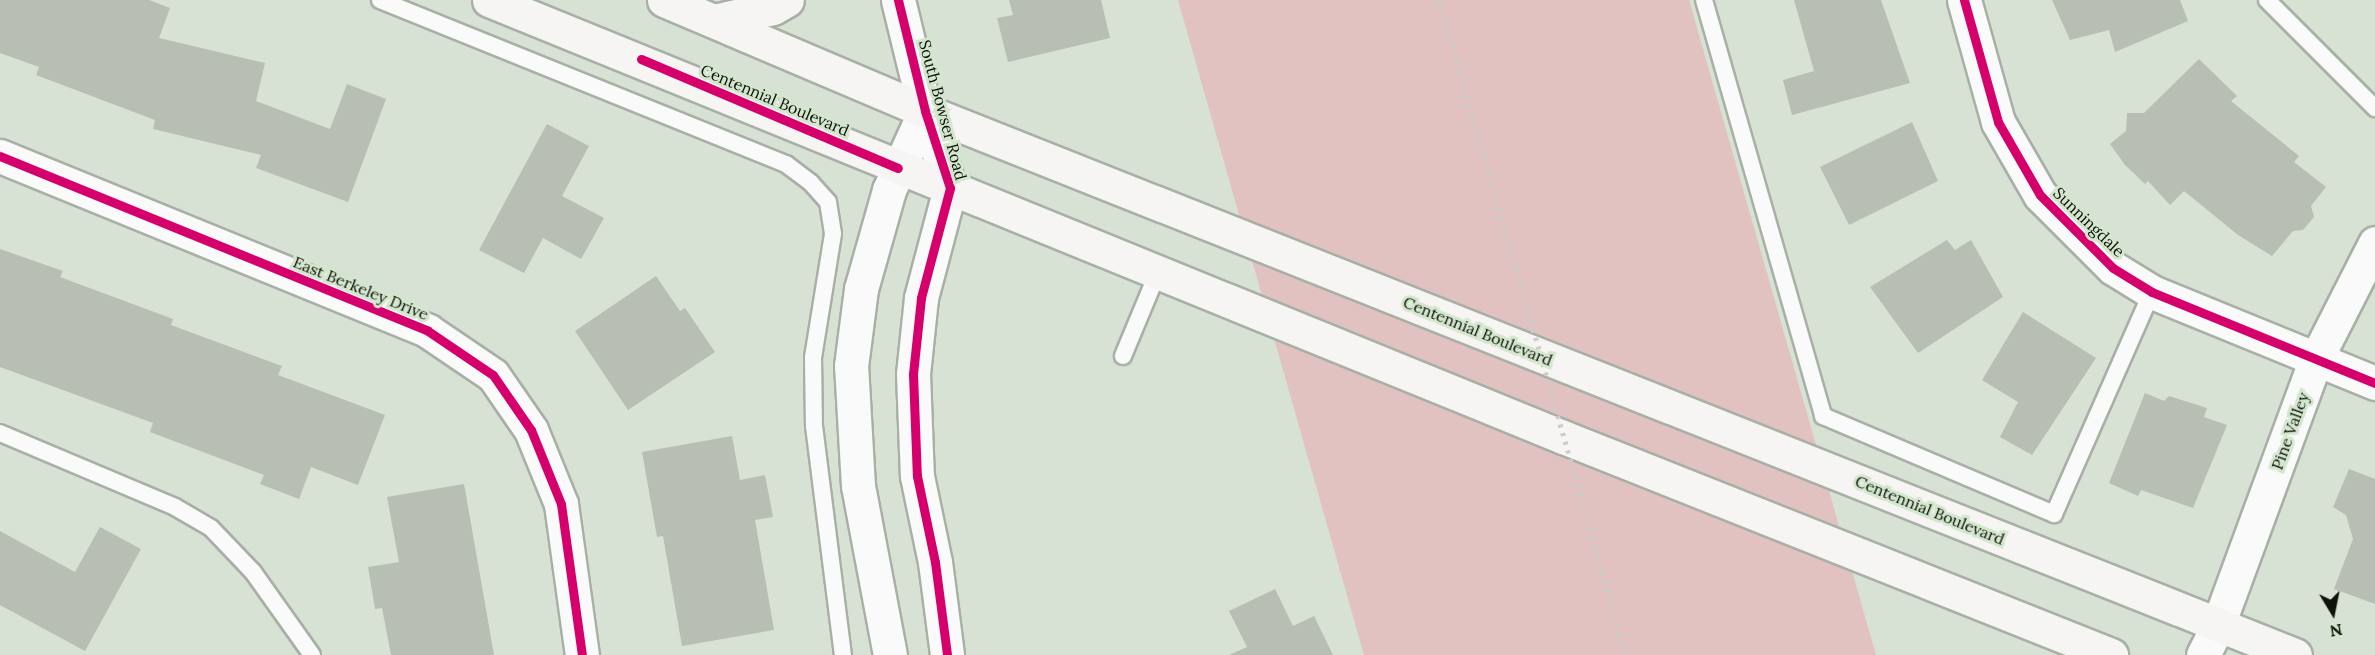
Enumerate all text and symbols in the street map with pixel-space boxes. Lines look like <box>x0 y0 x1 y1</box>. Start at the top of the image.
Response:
street label: South Bowser Road <box>915 38 971 182</box>
street label: Centennial Boulevard <box>698 60 852 140</box>
street label: Sunningdale <box>2049 183 2129 261</box>
street label: East Berkeley Drive <box>291 252 431 324</box>
street label: Centennial Boulevard <box>1401 292 1555 370</box>
street label: Pine Valley <box>2267 390 2313 472</box>
street label: Centennial Boulevard <box>1853 471 2007 549</box>
north arrow <box>2303 583 2363 643</box>
text: N <box>2328 620 2344 642</box>

